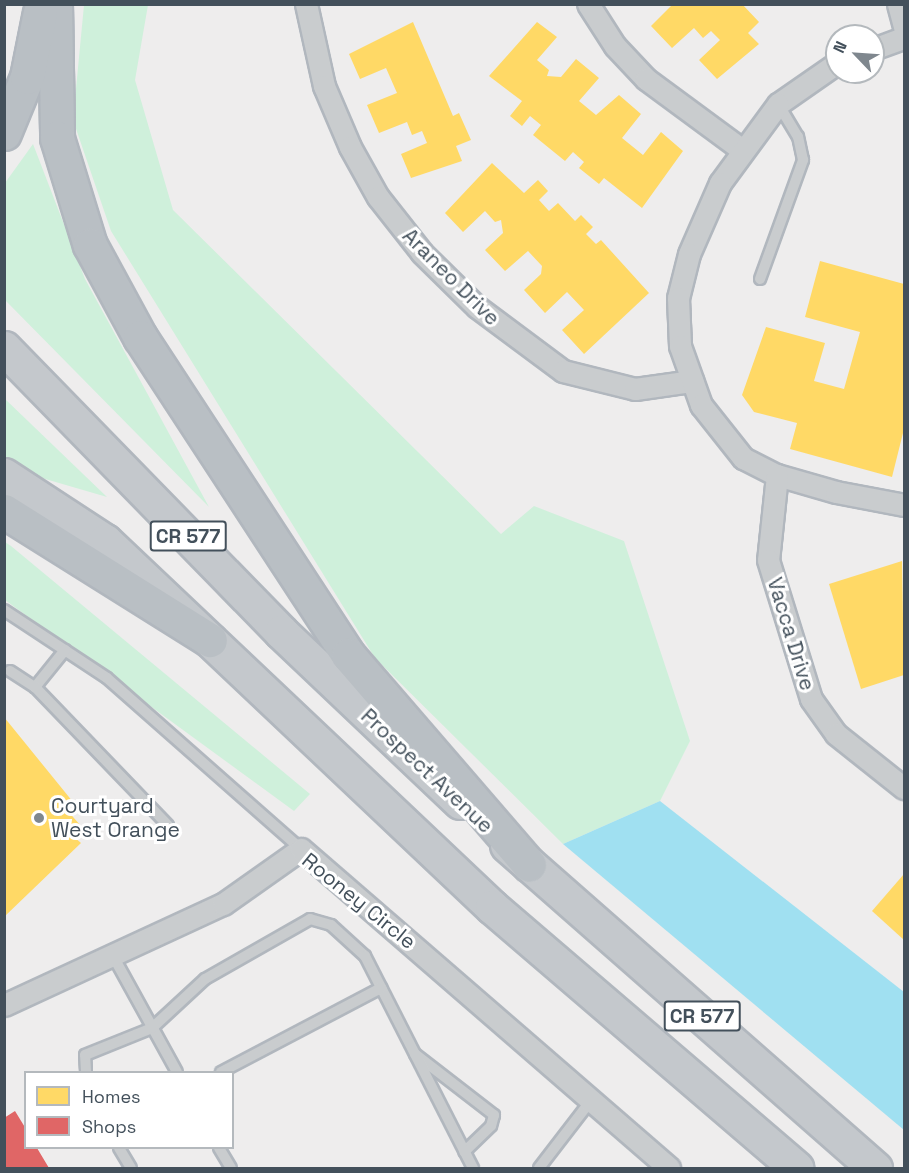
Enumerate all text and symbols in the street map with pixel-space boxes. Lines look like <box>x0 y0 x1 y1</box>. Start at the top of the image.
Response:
north arrow <box>825 24 885 84</box>
text: N <box>828 38 852 56</box>
street label: Araneo Drive <box>397 223 505 331</box>
road number: CR 577 <box>149 519 227 553</box>
street label: Vacca Drive <box>762 574 820 694</box>
street label: Prospect Avenue <box>356 703 498 839</box>
place label: Courtyard West Orange <box>51 793 180 843</box>
marker: Courtyard West Orange <box>32 811 46 825</box>
street label: Rooney Circle <box>297 847 421 955</box>
road number: CR 577 <box>663 999 741 1033</box>
legend <box>24 1071 234 1149</box>
text: Homes <box>82 1085 141 1108</box>
text: Shops <box>82 1115 136 1138</box>

